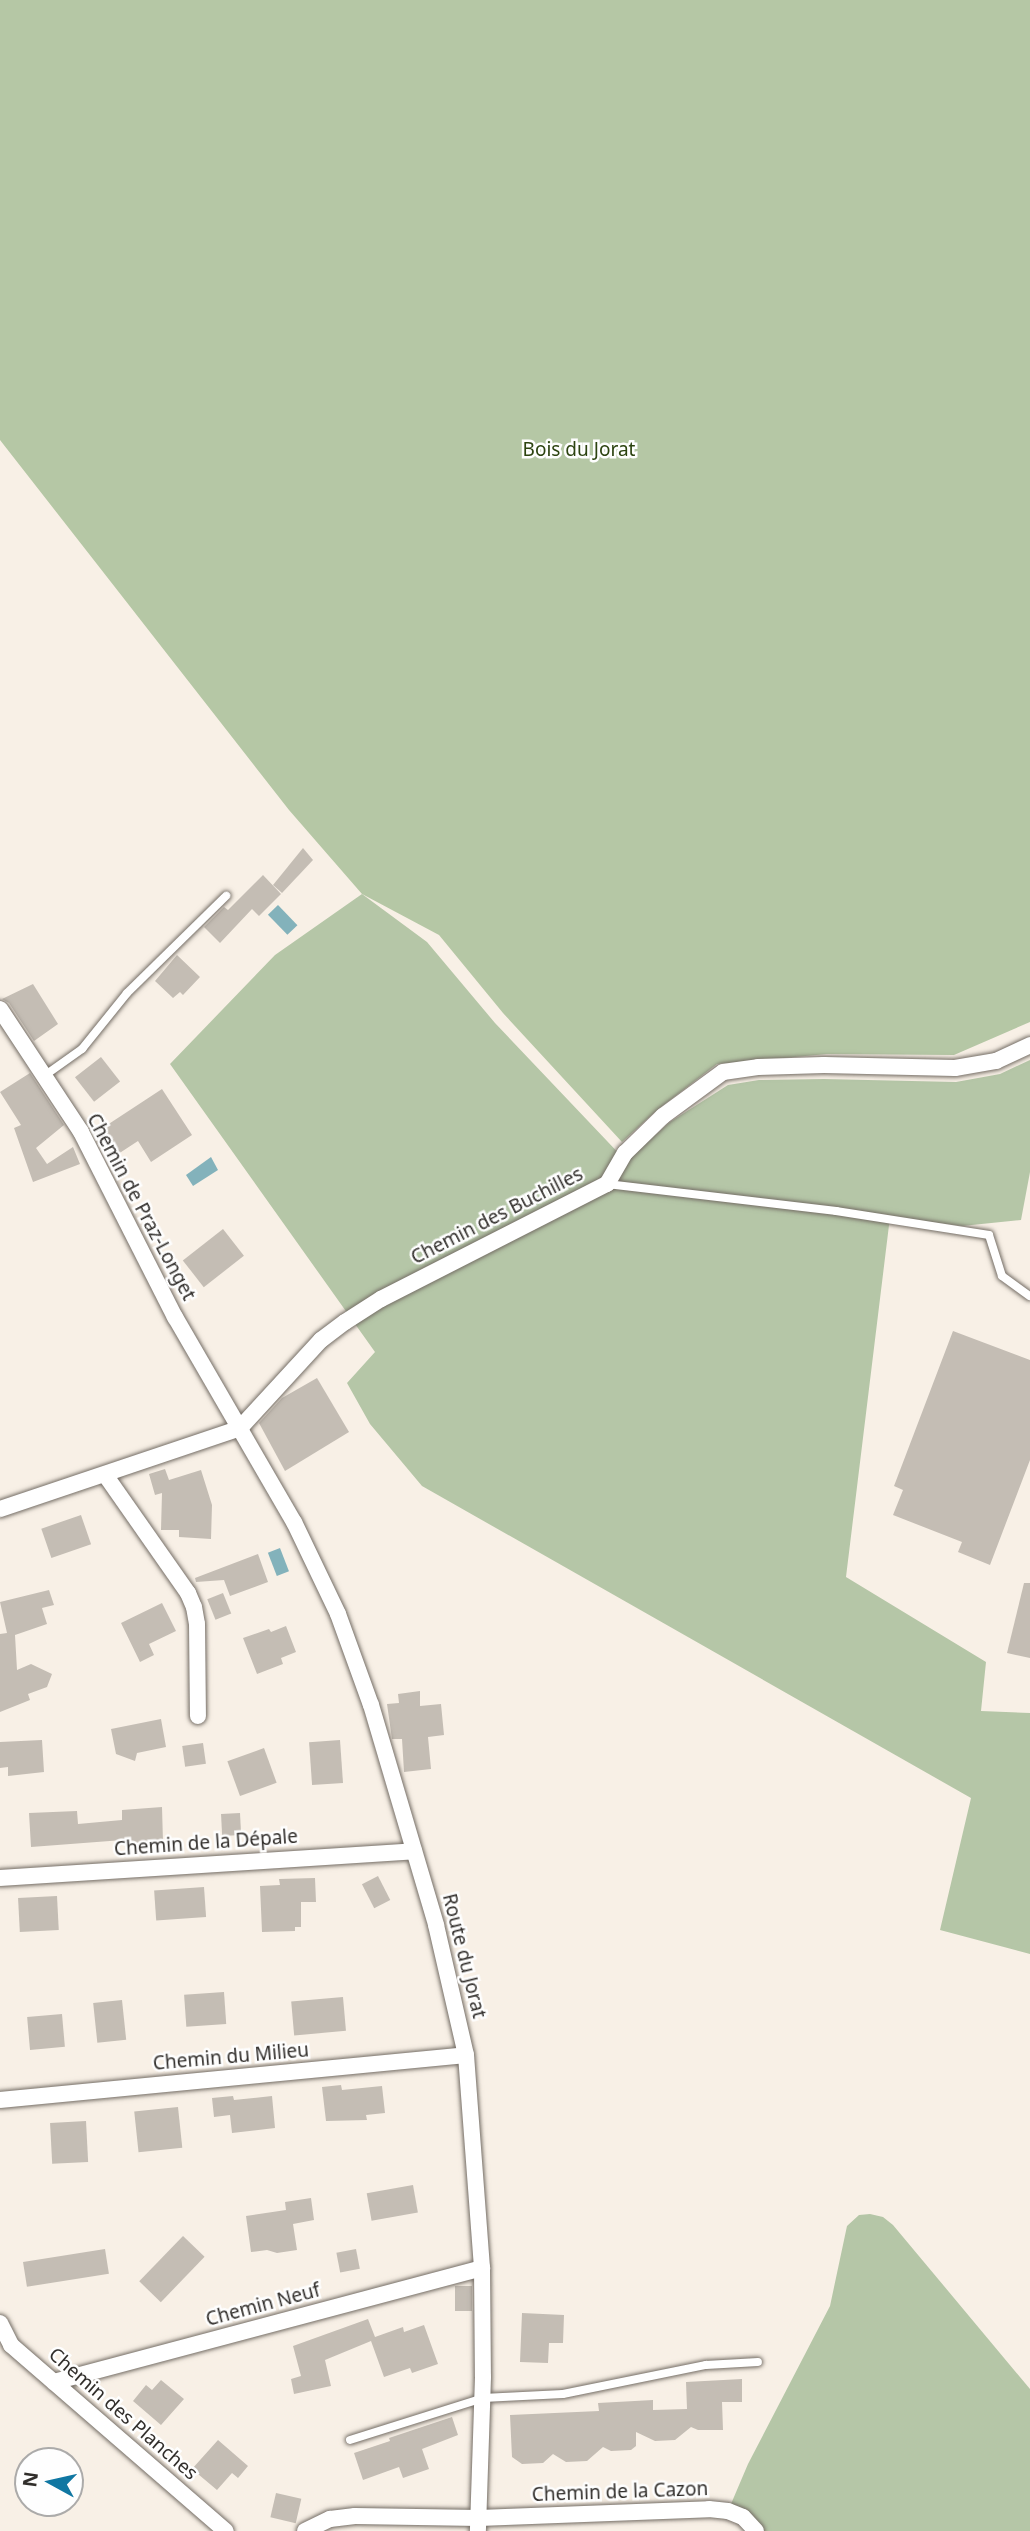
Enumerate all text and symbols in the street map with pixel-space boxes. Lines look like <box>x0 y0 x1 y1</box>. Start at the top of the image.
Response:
park label: Bois du Jorat <box>523 439 635 461</box>
street label: Chemin de Praz-Longet <box>82 1110 200 1304</box>
street label: Chemin des Buchilles <box>407 1163 587 1269</box>
street label: Chemin de la Dépale <box>113 1825 299 1861</box>
street label: Route du Jorat <box>438 1891 490 2021</box>
street label: Chemin du Milieu <box>152 2039 310 2075</box>
street label: Chemin Neuf <box>203 2279 323 2331</box>
street label: Chemin des Planches <box>44 2343 202 2485</box>
north arrow <box>14 2447 84 2517</box>
text: N <box>16 2470 44 2489</box>
street label: Chemin de la Cazon <box>531 2478 709 2506</box>

